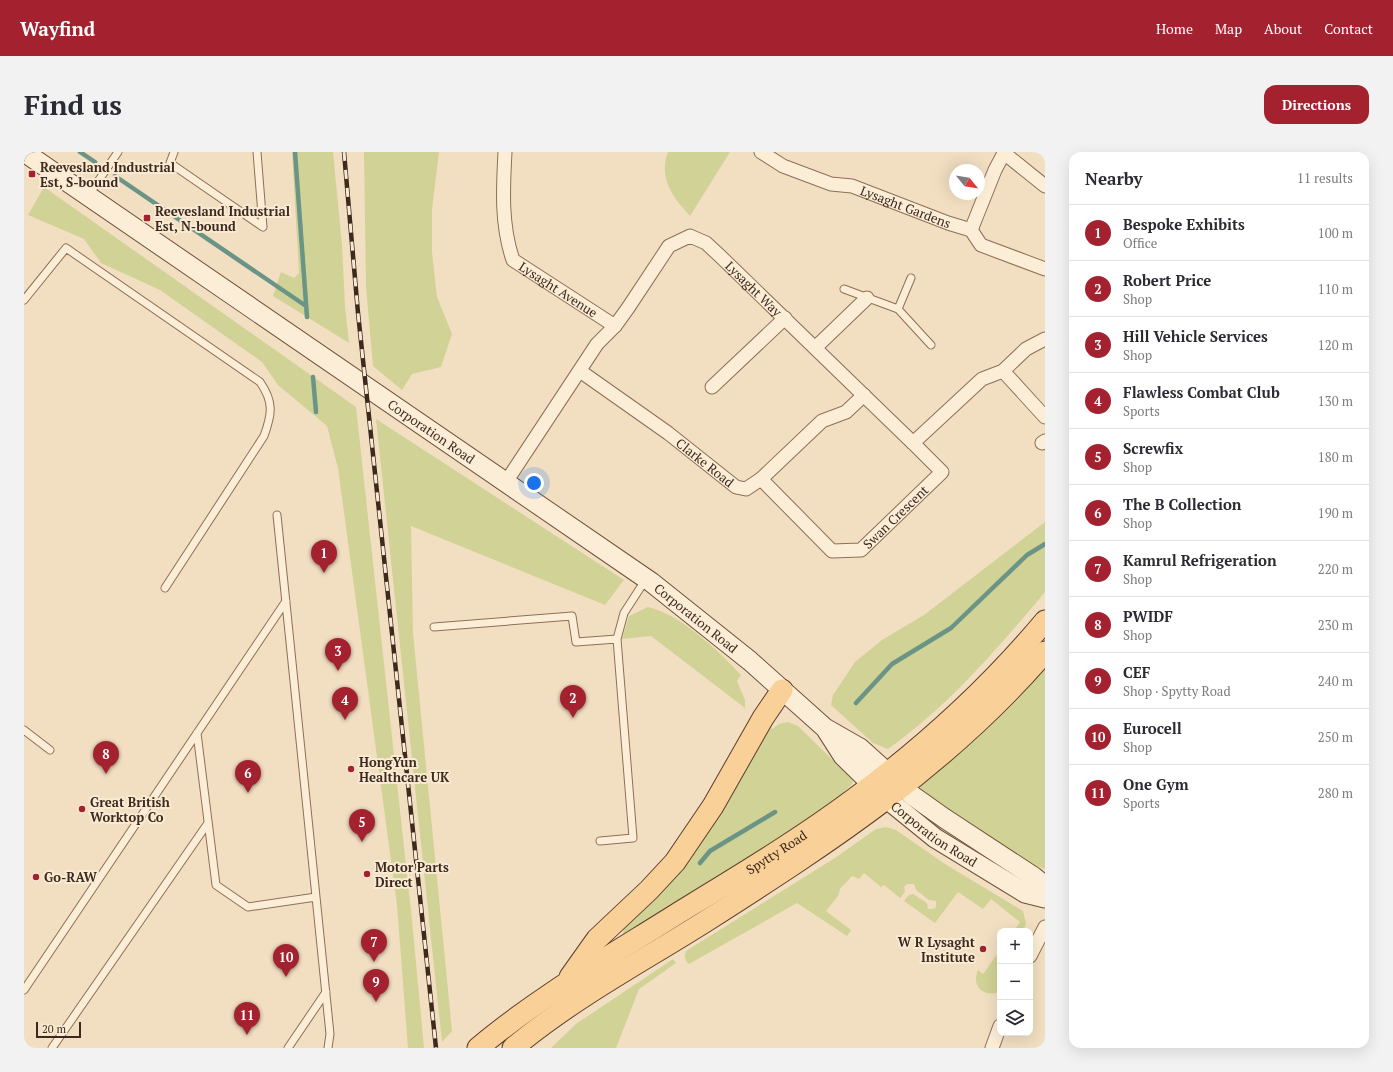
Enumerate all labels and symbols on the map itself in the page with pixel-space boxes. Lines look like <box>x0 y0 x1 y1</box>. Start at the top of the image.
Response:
place label: Reevesland Industrial Est, S-bound <box>40 158 175 191</box>
north arrow <box>949 164 985 200</box>
marker: Reevesland Industrial Est, S-bound <box>27 169 37 179</box>
street label: Lysaght Gardens <box>858 181 953 232</box>
place label: Reevesland Industrial Est, N-bound <box>155 202 290 235</box>
marker: Reevesland Industrial Est, N-bound <box>142 213 152 223</box>
street label: Lysaght Avenue <box>516 257 601 321</box>
street label: Lysaght Way <box>721 257 786 321</box>
street label: Corporation Road <box>384 395 479 468</box>
street label: Clarke Road <box>672 434 738 491</box>
your location <box>524 473 544 493</box>
street label: Swan Crescent <box>859 481 932 553</box>
pin: 1 <box>311 540 337 573</box>
street label: Corporation Road <box>651 579 742 657</box>
pin: 3 <box>325 638 351 671</box>
pin: 2 <box>560 685 586 718</box>
pin: 4 <box>332 687 358 720</box>
pin: 8 <box>93 741 119 774</box>
place label: HongYun Healthcare UK <box>359 753 450 786</box>
pin: 6 <box>235 760 261 793</box>
marker: HongYun Healthcare UK <box>346 764 356 774</box>
place label: Great British Worktop Co <box>90 793 170 826</box>
street label: Corporation Road <box>887 797 981 871</box>
marker: Great British Worktop Co <box>77 804 87 814</box>
pin: 5 <box>349 809 375 842</box>
street label: Spytty Road <box>742 826 810 878</box>
place label: Motor Parts Direct <box>375 858 449 891</box>
place label: Go-RAW <box>44 868 98 886</box>
marker: Motor Parts Direct <box>362 869 372 879</box>
marker: Go-RAW <box>31 872 41 882</box>
pin: 7 <box>361 929 387 962</box>
place label: W R Lysaght Institute <box>898 933 976 966</box>
pin: 10 <box>273 944 299 977</box>
marker: W R Lysaght Institute <box>978 944 988 954</box>
pin: 9 <box>363 969 389 1002</box>
pin: 11 <box>234 1002 260 1035</box>
scale bar <box>36 1020 81 1039</box>

